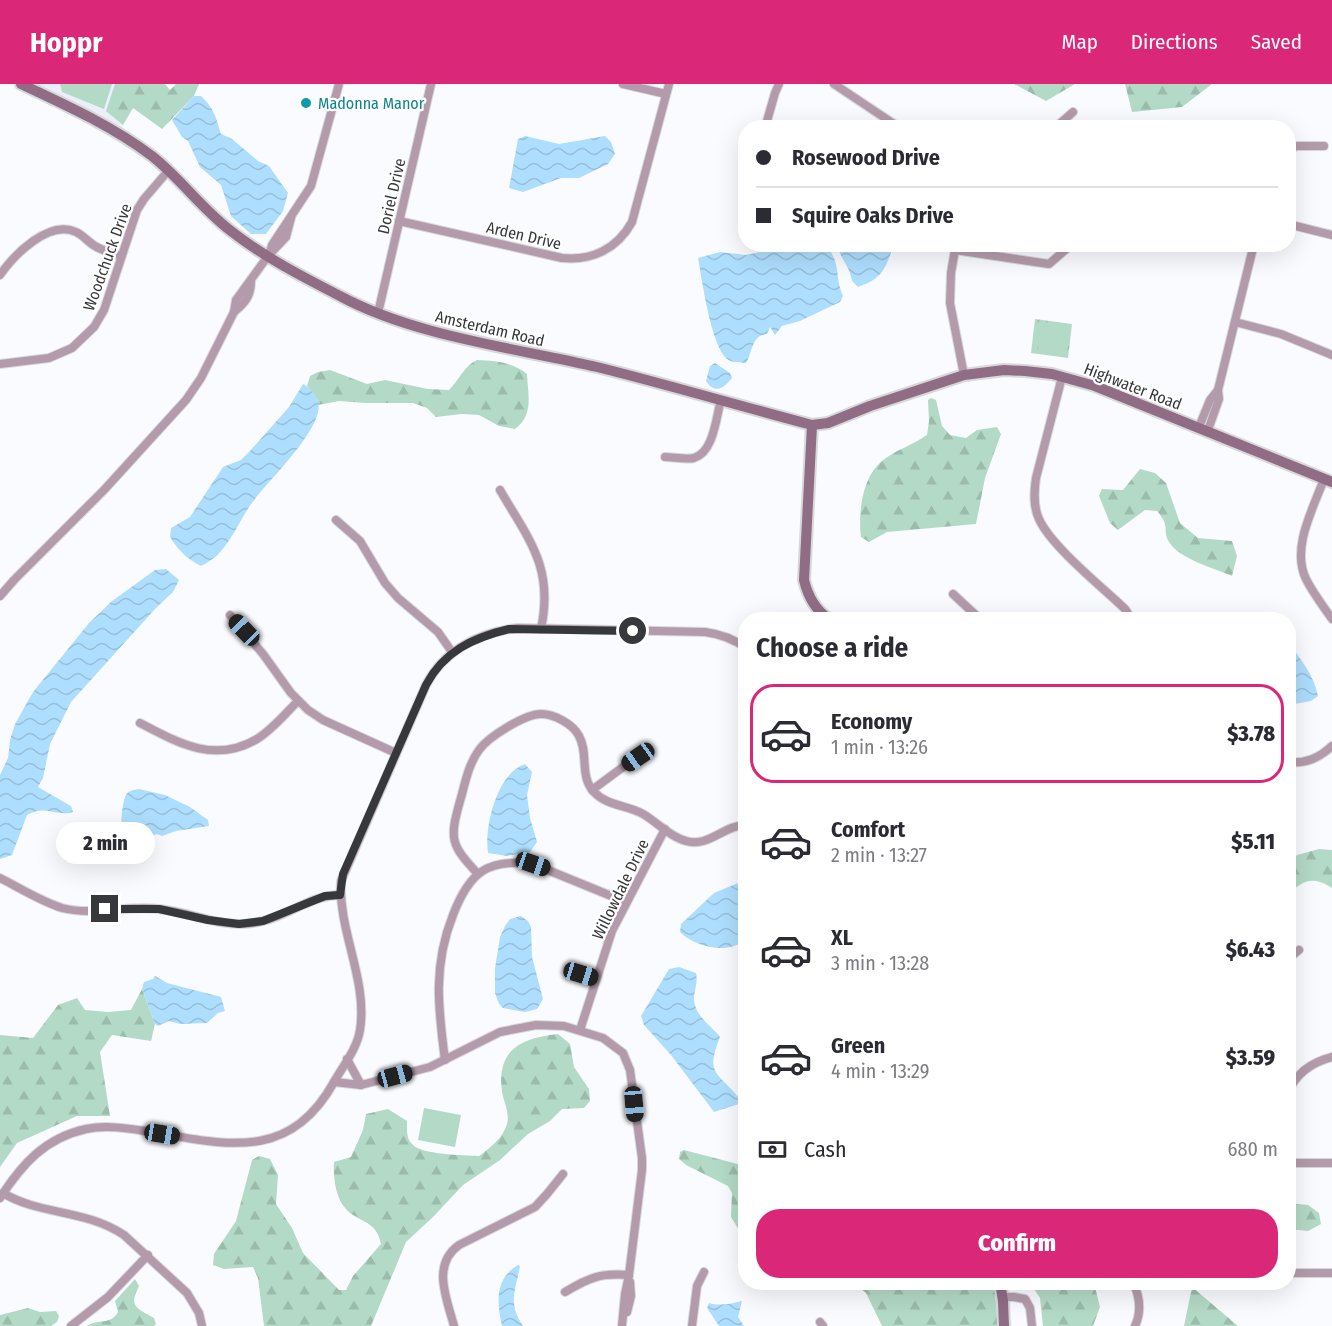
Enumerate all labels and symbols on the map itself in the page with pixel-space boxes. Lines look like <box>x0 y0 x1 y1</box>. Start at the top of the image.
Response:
place label: Madonna Manor <box>318 94 425 113</box>
marker: Madonna Manor <box>299 96 313 110</box>
street label: Doriel Drive <box>374 156 409 236</box>
street label: Woodchuck Drive <box>79 201 136 313</box>
street label: Arden Drive <box>485 218 563 253</box>
street label: Amsterdam Road <box>434 307 546 350</box>
street label: Highwater Road <box>1081 359 1184 414</box>
car <box>225 611 263 649</box>
route start <box>619 617 646 644</box>
car <box>618 739 658 775</box>
callout: 2 min <box>56 822 154 864</box>
street label: Willowdale Drive <box>588 836 653 942</box>
car <box>513 850 553 878</box>
route end <box>91 895 118 922</box>
car <box>561 960 601 988</box>
car <box>375 1063 415 1089</box>
car <box>623 1085 645 1123</box>
car <box>143 1122 181 1146</box>

